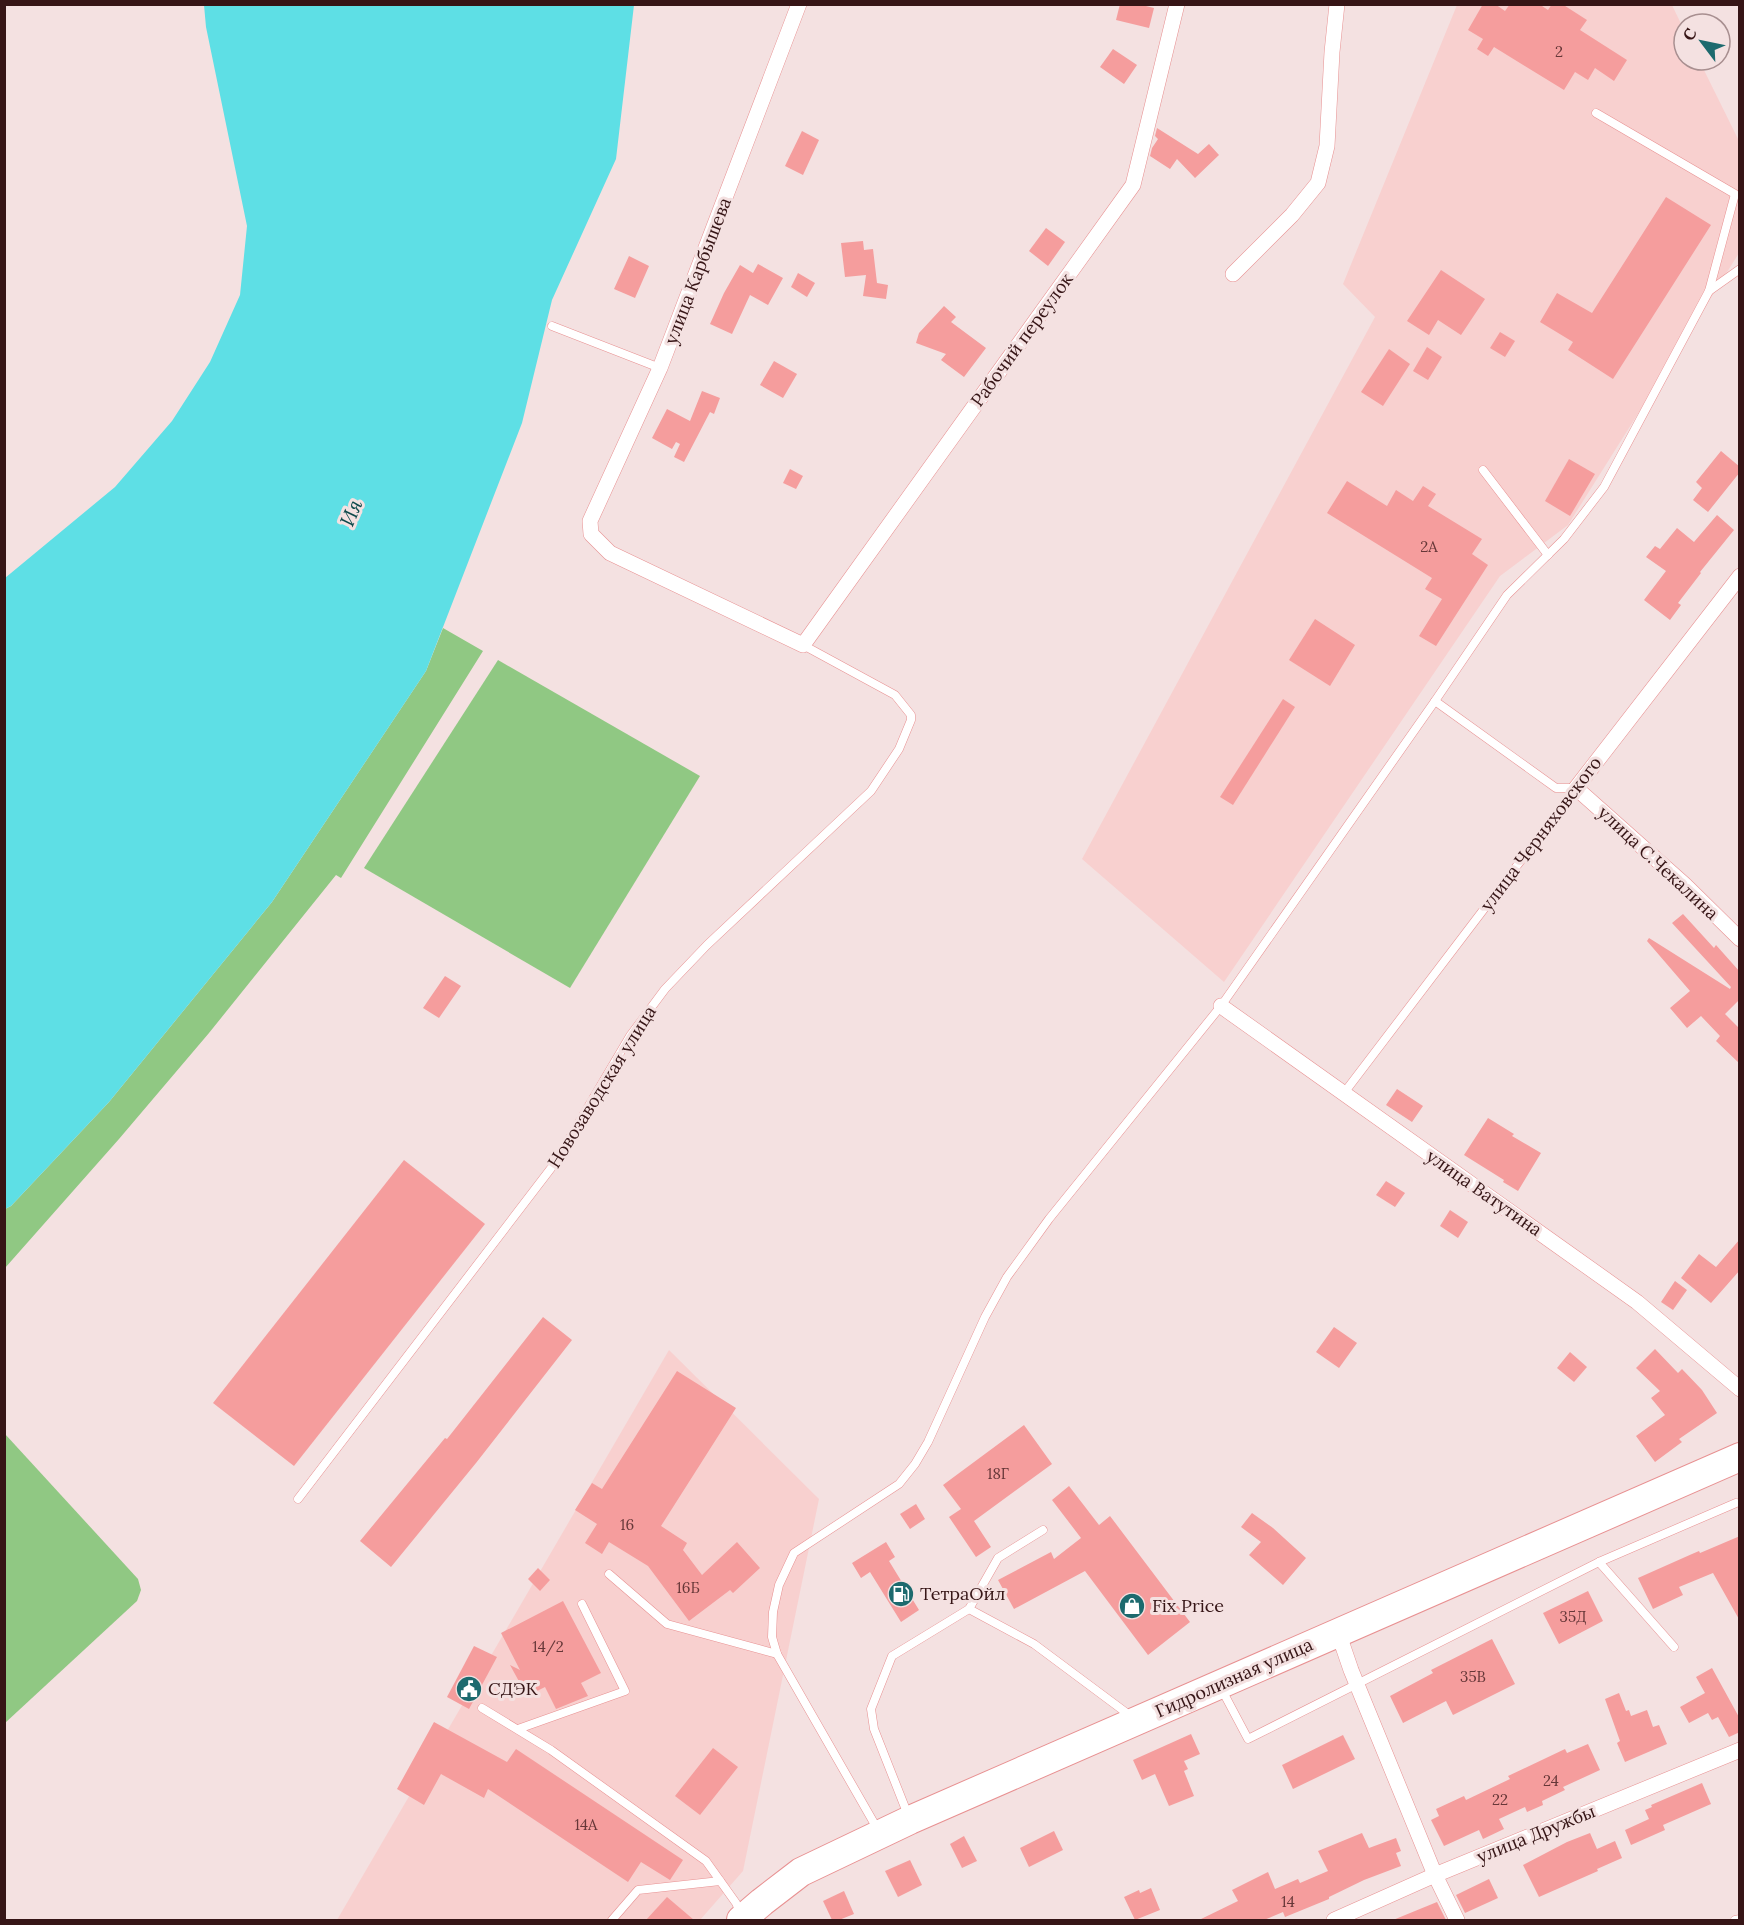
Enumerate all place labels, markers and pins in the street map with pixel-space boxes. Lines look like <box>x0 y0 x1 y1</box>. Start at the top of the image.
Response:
fuel station icon: ТетраОйл <box>886 1579 916 1609</box>
place label: ТетраОйл <box>920 1582 1005 1605</box>
shop icon: Fix Price <box>1117 1591 1147 1621</box>
place label: Fix Price <box>1152 1594 1224 1617</box>
public building icon: СДЭК <box>454 1674 484 1704</box>
place label: СДЭК <box>488 1677 538 1700</box>

